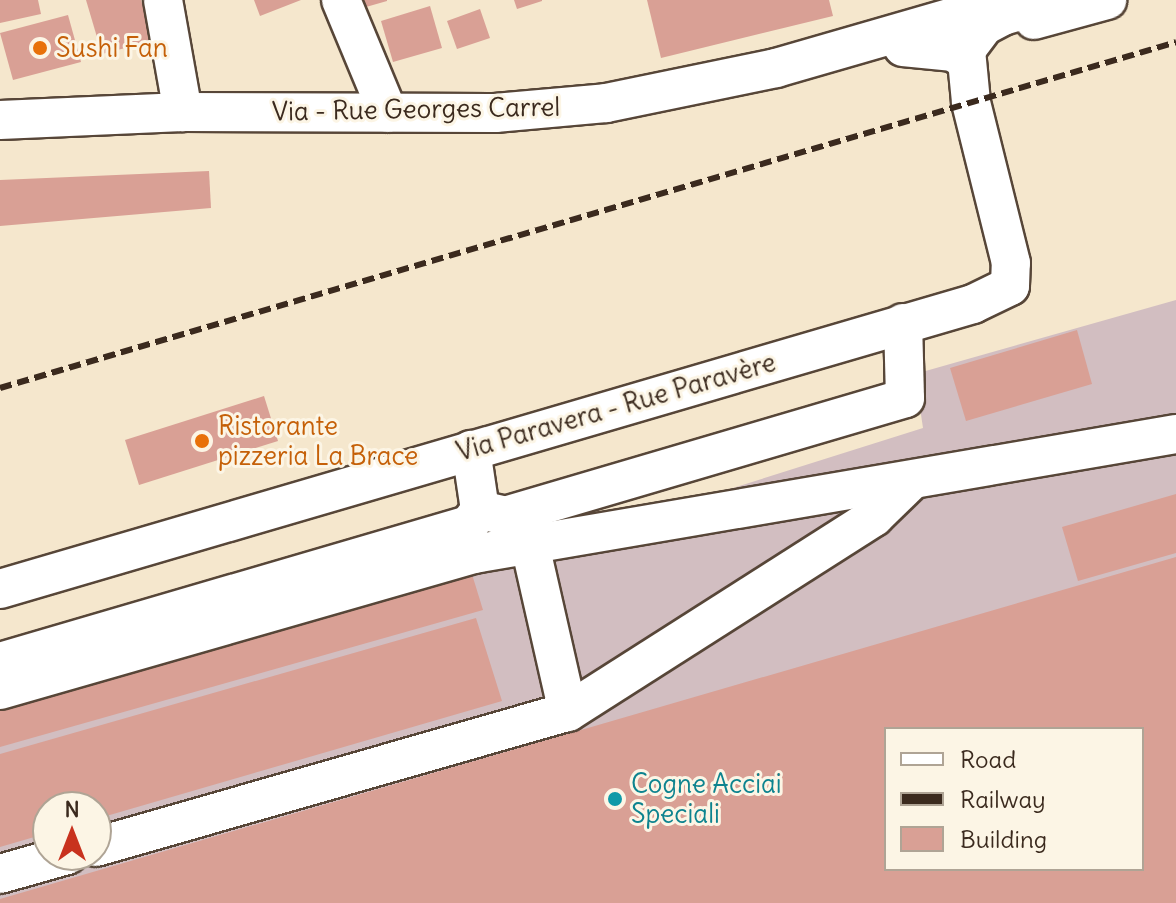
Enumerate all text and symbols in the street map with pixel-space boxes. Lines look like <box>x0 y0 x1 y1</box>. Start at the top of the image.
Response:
place label: Sushi Fan <box>56 32 168 64</box>
marker: Sushi Fan <box>31 39 49 57</box>
street label: Via - Rue Georges Carrel <box>272 91 560 127</box>
street label: Via Paravera - Rue Paravère <box>453 346 779 468</box>
place label: Ristorante pizzeria La Brace <box>218 410 418 472</box>
marker: Ristorante pizzeria La Brace <box>193 432 211 450</box>
legend <box>884 727 1144 871</box>
text: Road <box>960 744 1016 774</box>
place label: Cogne Acciai Speciali <box>631 768 782 830</box>
text: Railway <box>960 784 1046 814</box>
marker: Cogne Acciai Speciali <box>606 790 624 808</box>
north arrow <box>32 791 112 871</box>
text: N <box>64 795 80 823</box>
text: Building <box>960 824 1047 854</box>

